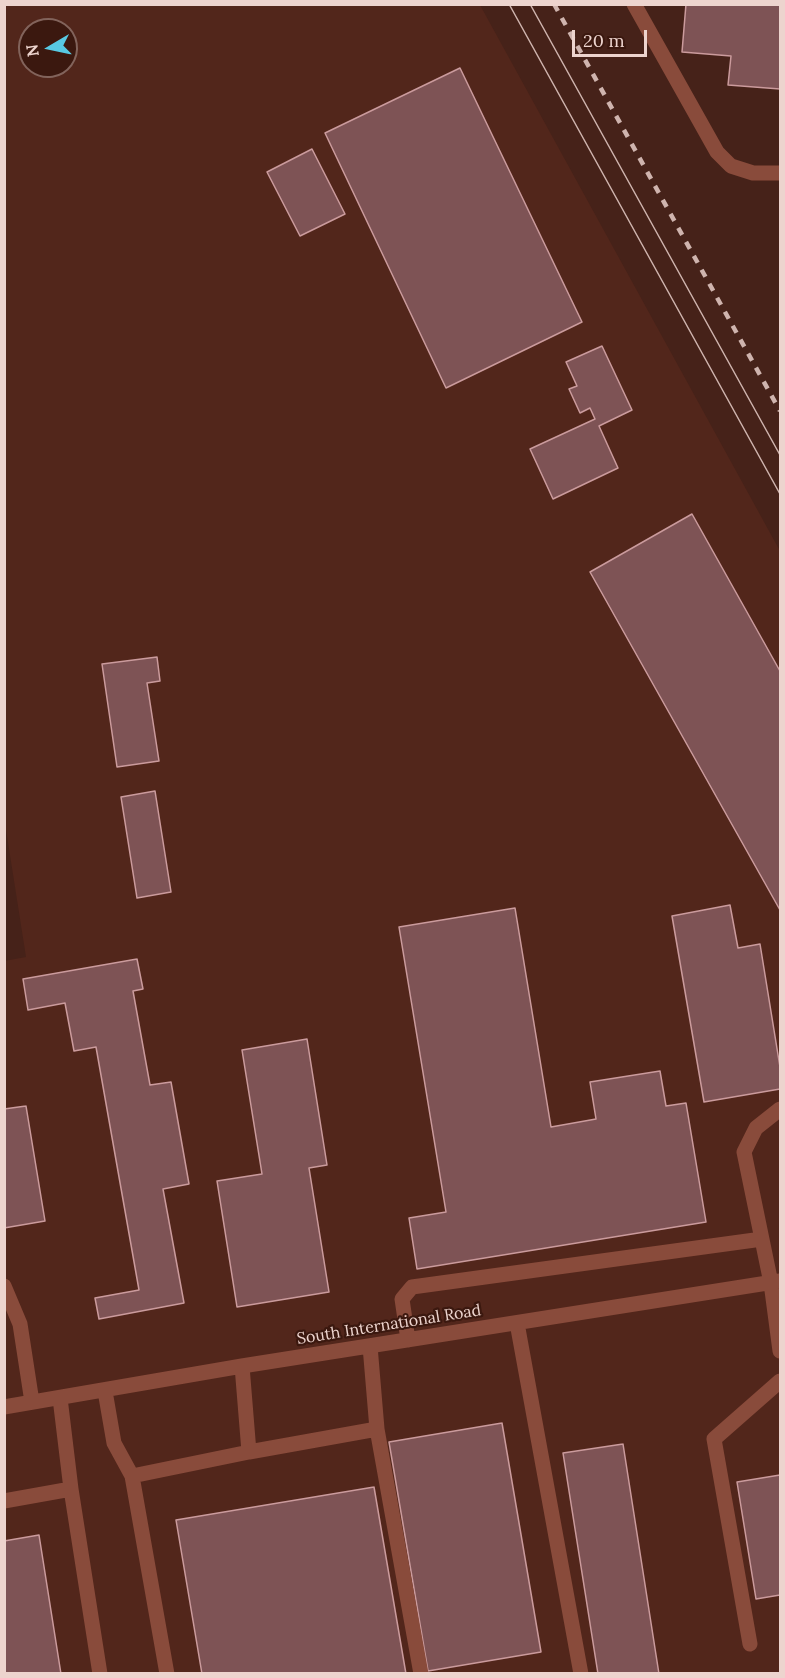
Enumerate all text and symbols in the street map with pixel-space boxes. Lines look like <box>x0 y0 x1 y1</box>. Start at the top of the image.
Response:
north arrow <box>18 18 78 78</box>
scale bar <box>575 18 650 56</box>
text: 20 m <box>583 29 625 52</box>
text: N <box>21 43 43 58</box>
street label: South International Road <box>296 1301 482 1349</box>

